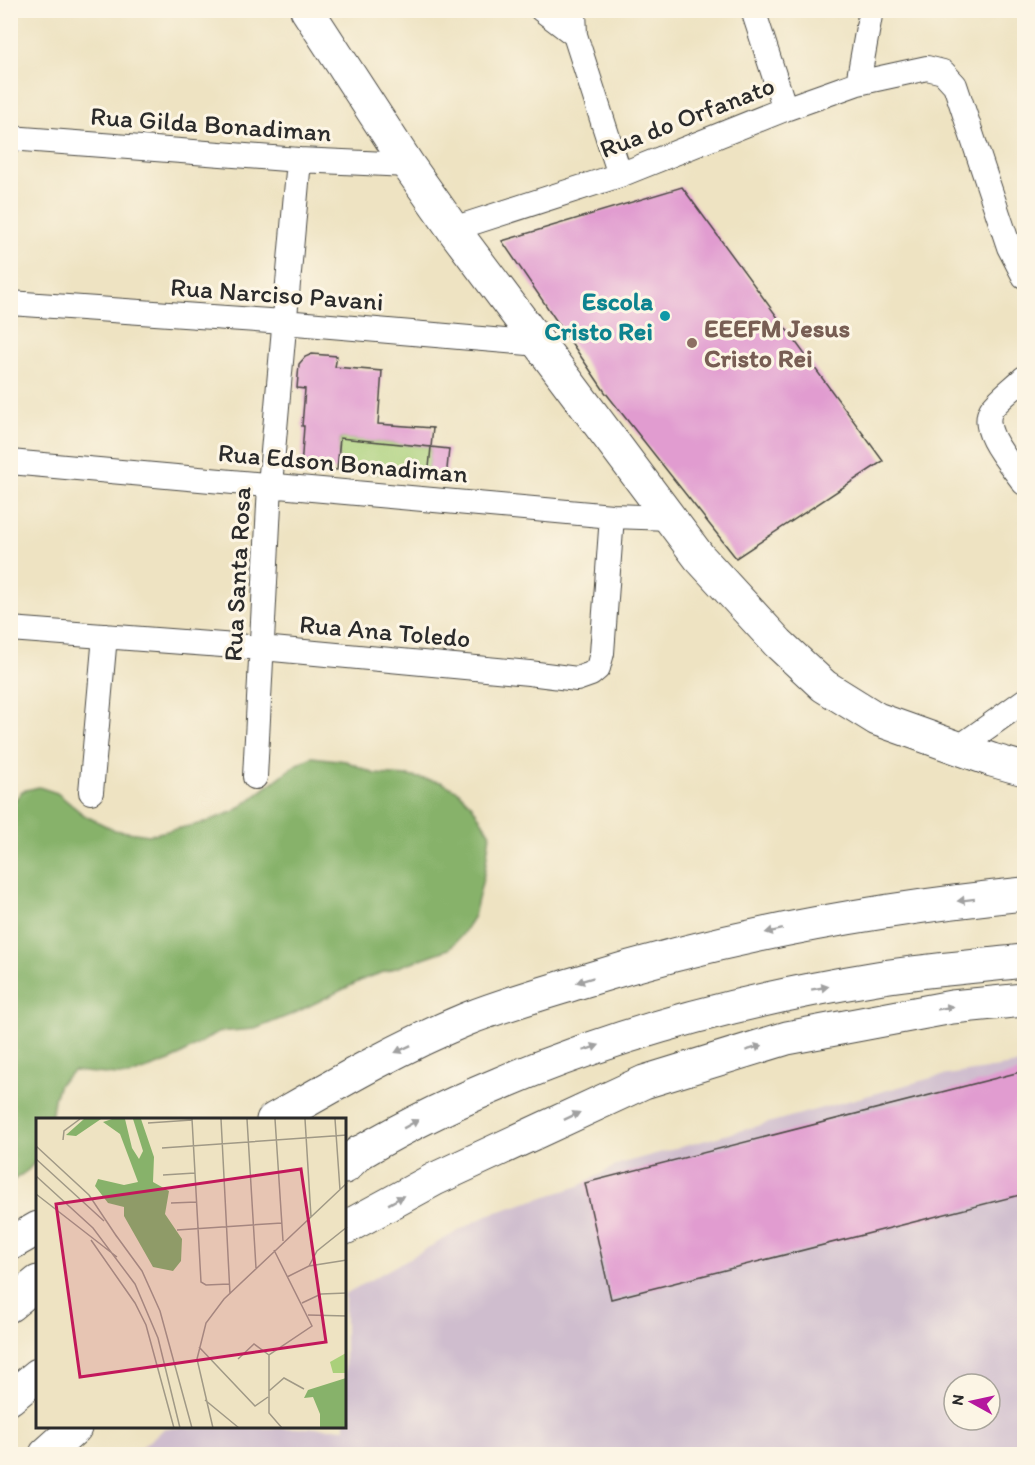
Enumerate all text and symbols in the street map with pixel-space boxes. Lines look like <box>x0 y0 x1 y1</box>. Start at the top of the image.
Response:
street label: Rua do Orfanato <box>595 69 779 165</box>
street label: Rua Gilda Bonadiman <box>89 100 333 148</box>
street label: Rua Narciso Pavani <box>169 271 385 317</box>
place label: Escola Cristo Rei <box>544 285 653 347</box>
marker: Escola Cristo Rei <box>658 309 672 323</box>
place label: EEEFM Jesus Cristo Rei <box>704 312 850 374</box>
marker: EEEFM Jesus Cristo Rei <box>685 336 699 350</box>
street label: Rua Edson Bonadiman <box>217 436 470 490</box>
street label: Rua Santa Rosa <box>216 485 258 662</box>
street label: Rua Ana Toledo <box>298 608 472 654</box>
one-way arrow <box>957 895 976 905</box>
one-way arrow <box>765 927 783 937</box>
one-way arrow <box>576 976 594 985</box>
one-way arrow <box>810 983 829 992</box>
one-way arrow <box>936 1004 955 1013</box>
one-way arrow <box>582 1043 600 1053</box>
one-way arrow <box>745 1043 763 1052</box>
one-way arrow <box>394 1044 412 1054</box>
one-way arrow <box>563 1111 580 1120</box>
inset map <box>36 1118 346 1429</box>
one-way arrow <box>403 1119 420 1129</box>
one-way arrow <box>388 1195 405 1205</box>
north arrow <box>942 1372 1002 1432</box>
text: N <box>947 1393 968 1407</box>

